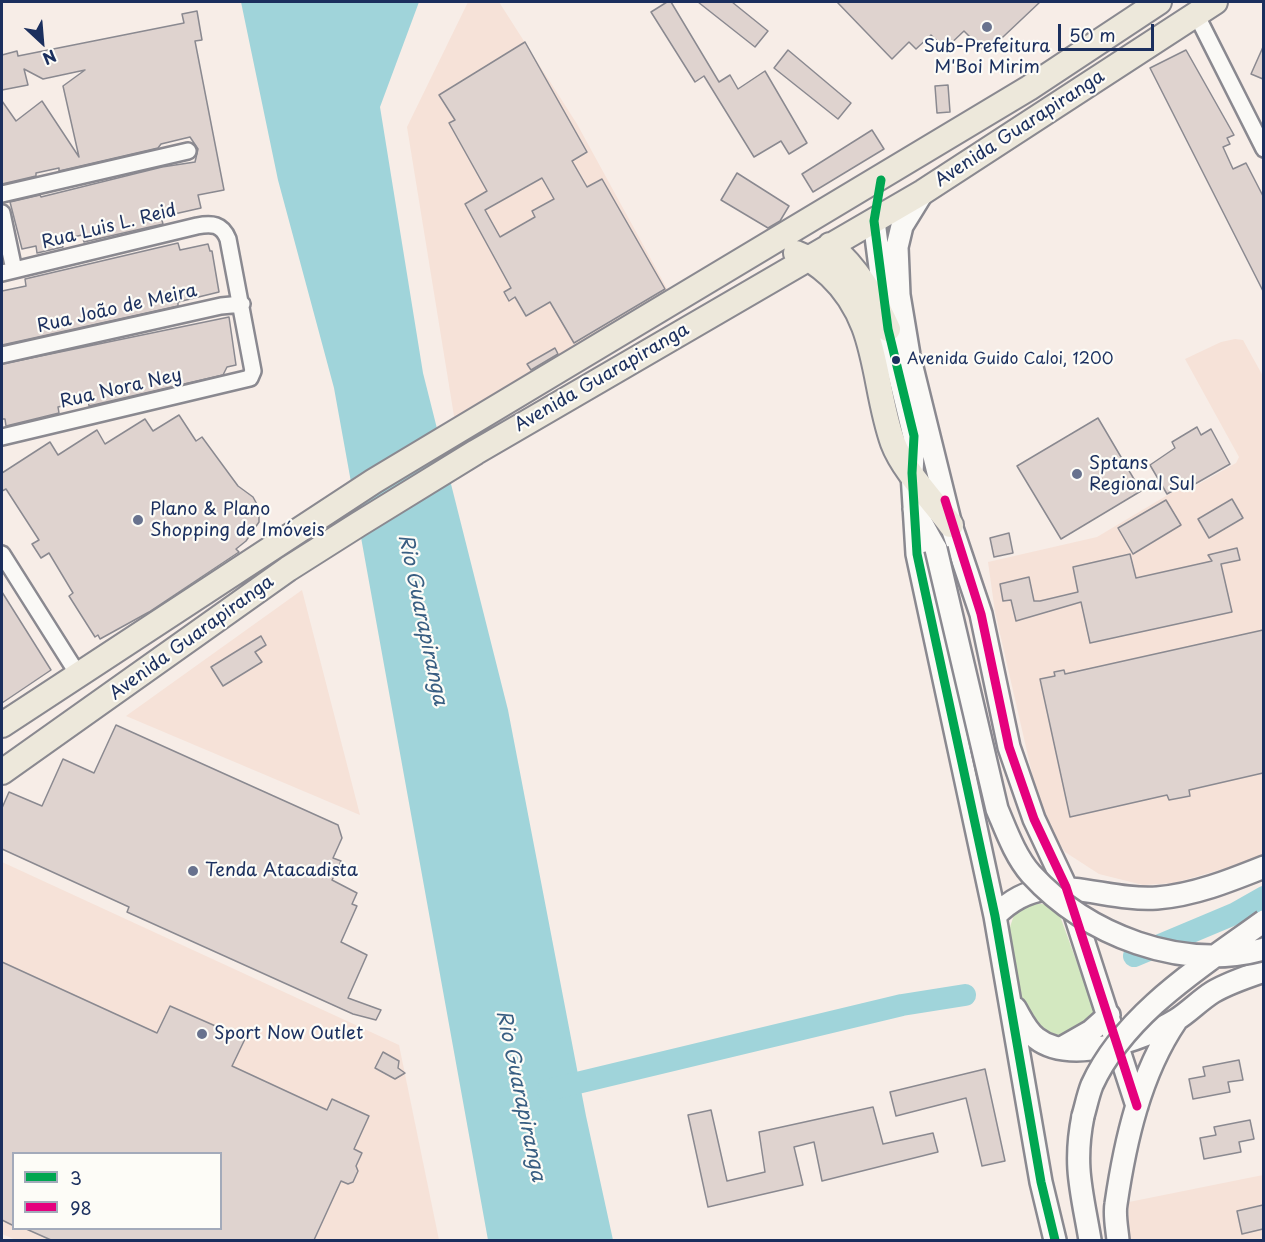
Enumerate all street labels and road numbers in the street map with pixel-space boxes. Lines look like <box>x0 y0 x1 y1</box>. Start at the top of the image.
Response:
street label: Avenida Guarapiranga <box>931 66 1109 192</box>
street label: Rua Luis L. Reid <box>39 200 179 254</box>
street label: Rua João de Meira <box>35 280 199 338</box>
street label: Avenida Guarapiranga <box>511 319 693 437</box>
street label: Rua Nora Ney <box>58 364 184 414</box>
street label: Avenida Guarapiranga <box>106 571 278 705</box>

